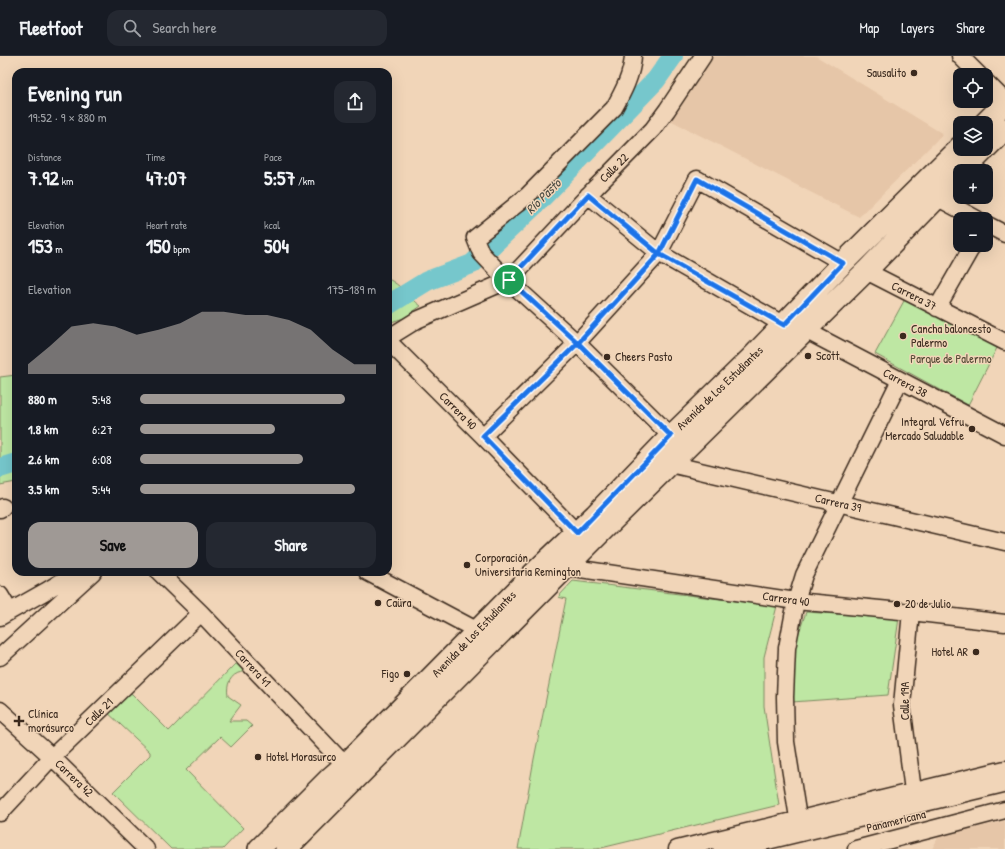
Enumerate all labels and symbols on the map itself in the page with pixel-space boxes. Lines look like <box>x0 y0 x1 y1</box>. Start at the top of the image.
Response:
place label: Sausalito <box>867 64 906 81</box>
marker: Sausalito <box>909 68 919 78</box>
street label: Calle 22 <box>595 149 632 186</box>
water label: Río Pasto <box>521 173 566 218</box>
pin <box>492 263 526 297</box>
street label: Carrera 37 <box>889 277 940 314</box>
place label: Cancha baloncesto Palermo <box>911 320 991 351</box>
marker: Cancha baloncesto Palermo <box>898 331 908 341</box>
street label: Avenida de Los Estudiantes <box>673 342 767 434</box>
place label: Scott <box>816 347 840 364</box>
place label: Cheers Pasto <box>615 348 672 365</box>
park label: Parque de Palermo <box>910 350 992 367</box>
marker: Scott <box>803 351 813 361</box>
marker: Cheers Pasto <box>602 352 612 362</box>
street label: Carrera 38 <box>880 364 930 401</box>
street label: Carrera 40 <box>436 388 481 433</box>
place label: Integral Vefru Mercado Saludable <box>885 413 964 444</box>
marker: Integral Vefru Mercado Saludable <box>967 424 977 434</box>
street label: Carrera 39 <box>813 489 864 516</box>
place label: Corporación Universitaria Remington <box>475 549 581 580</box>
marker: Corporación Universitaria Remington <box>462 560 472 570</box>
street label: Avenida de Los Estudiantes <box>428 586 520 681</box>
street label: Carrera 40 <box>761 587 811 610</box>
place label: Caüra <box>386 594 412 611</box>
place label: 20 de Julio <box>905 595 951 612</box>
marker: Caüra <box>373 598 383 608</box>
marker: 20 de Julio <box>892 599 902 609</box>
place label: Hotel AR <box>931 643 969 660</box>
street label: Carrera 41 <box>231 645 275 690</box>
marker: Hotel AR <box>971 647 981 657</box>
place label: Figo <box>381 665 399 682</box>
marker: Figo <box>402 669 412 679</box>
street label: Calle 19A <box>896 682 913 720</box>
street label: Calle 21 <box>81 694 117 730</box>
place label: Clínica morásurco <box>28 705 74 736</box>
marker: Clínica morásurco <box>13 715 25 727</box>
place label: Hotel Morasurco <box>266 748 336 765</box>
marker: Hotel Morasurco <box>253 752 263 762</box>
street label: Carrera 42 <box>51 755 98 801</box>
street label: Panamericana <box>865 805 927 836</box>

